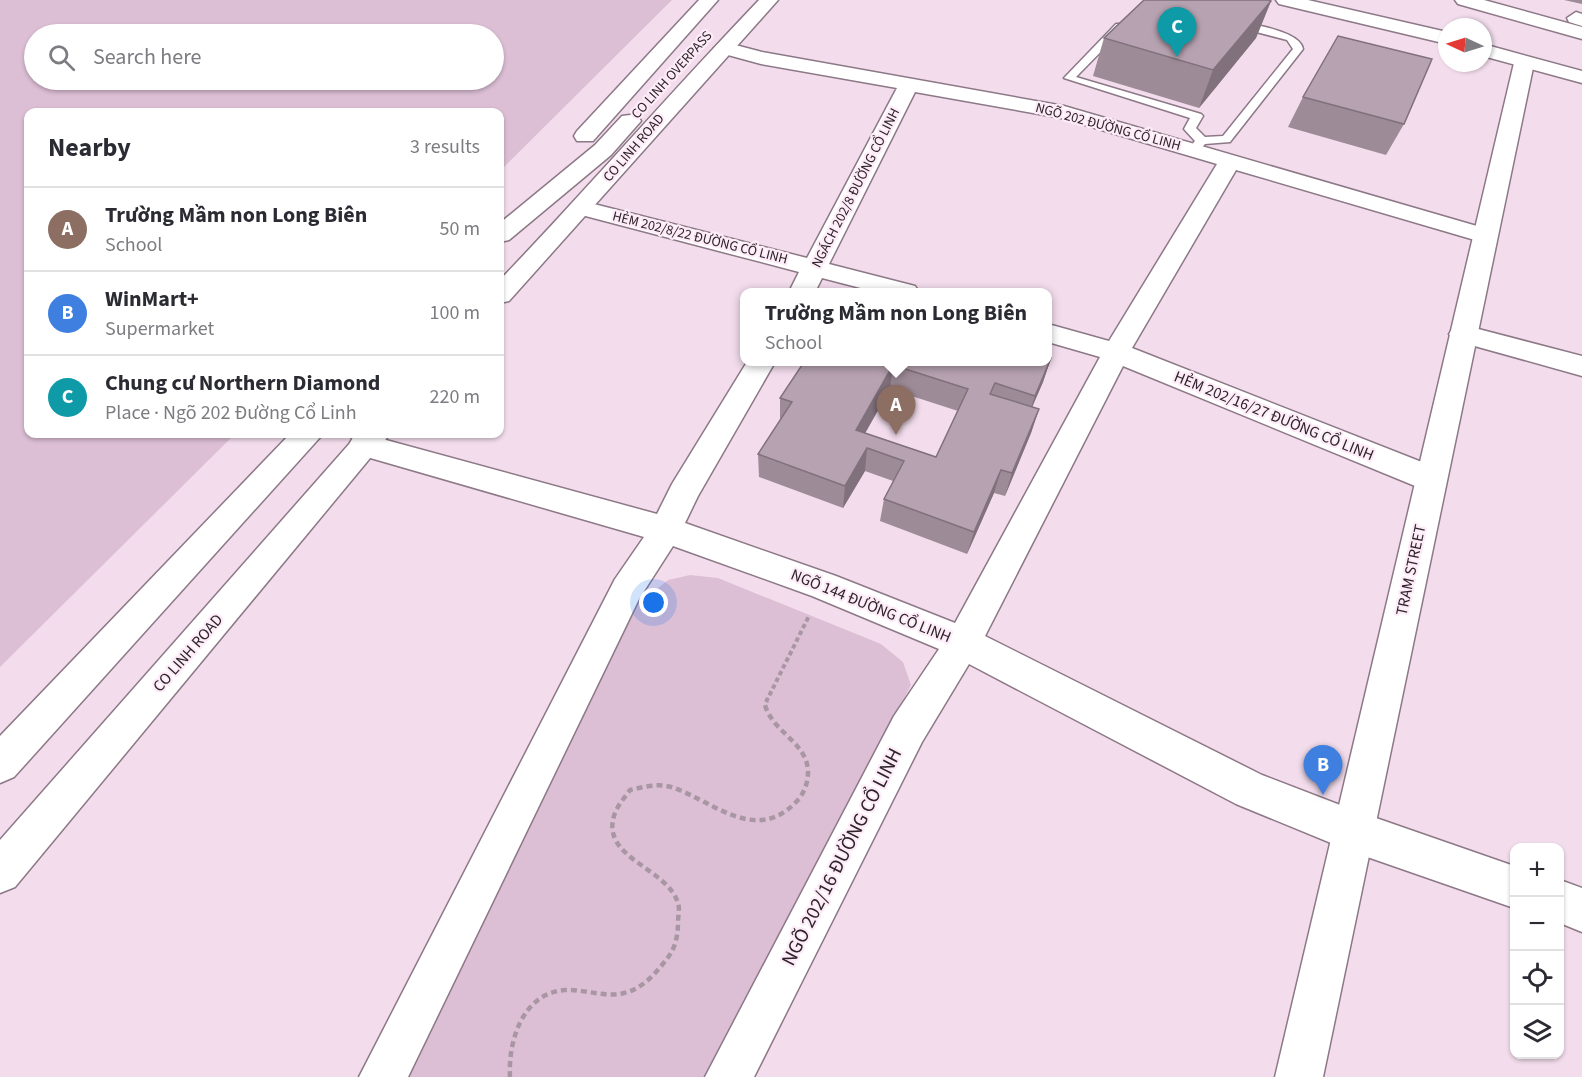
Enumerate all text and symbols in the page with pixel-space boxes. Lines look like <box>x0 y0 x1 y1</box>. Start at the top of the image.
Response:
pin: C <box>1158 8 1196 57</box>
north arrow <box>1438 18 1492 72</box>
search box <box>24 24 504 90</box>
street label: CO LINH OVERPASS <box>627 27 717 123</box>
icon: search <box>45 41 78 74</box>
text: Search here <box>93 41 201 73</box>
street label: NGÕ 202 ĐƯỜNG CỔ LINH <box>1033 98 1183 156</box>
street label: NGÁCH 202/8 ĐƯỜNG CỔ LINH <box>807 105 905 271</box>
street label: CO LINH ROAD <box>599 110 669 186</box>
text: Nearby <box>48 129 131 166</box>
text: 3 results <box>410 133 480 161</box>
text: Trường Mầm non Long Biên <box>105 199 367 231</box>
street label: HẺM 202/8/22 ĐƯỜNG CỔ LINH <box>610 207 790 269</box>
text: A <box>62 215 73 243</box>
text: 50 m <box>440 215 480 243</box>
text: School <box>105 231 162 259</box>
text: WinMart+ <box>105 283 199 315</box>
popup <box>740 288 1052 366</box>
text: Trường Mầm non Long Biên <box>765 297 1027 329</box>
text: B <box>61 299 74 327</box>
text: 100 m <box>430 299 480 327</box>
text: Supermarket <box>105 315 214 343</box>
text: School <box>765 329 822 357</box>
street label: HẺM 202/16/27 ĐƯỜNG CỔ LINH <box>1171 366 1377 466</box>
text: Chung cư Northern Diamond <box>105 367 380 399</box>
text: C <box>62 383 73 411</box>
text: 220 m <box>430 383 480 411</box>
pin: A <box>876 386 916 435</box>
text: Place · Ngõ 202 Đường Cổ Linh <box>105 399 357 427</box>
street label: TRAM STREET <box>1391 522 1431 618</box>
street label: NGÕ 144 ĐƯỜNG CỔ LINH <box>788 564 954 648</box>
your location <box>639 588 668 617</box>
street label: CO LINH ROAD <box>148 609 228 697</box>
street label: NGÕ 202/16 ĐƯỜNG CỔ LINH <box>775 743 909 971</box>
pin: B <box>1304 746 1342 795</box>
map controls <box>1510 843 1564 1059</box>
button: + <box>1510 843 1564 897</box>
button: − <box>1510 897 1564 951</box>
button: locate <box>1510 951 1564 1005</box>
button: layers <box>1510 1005 1564 1059</box>

